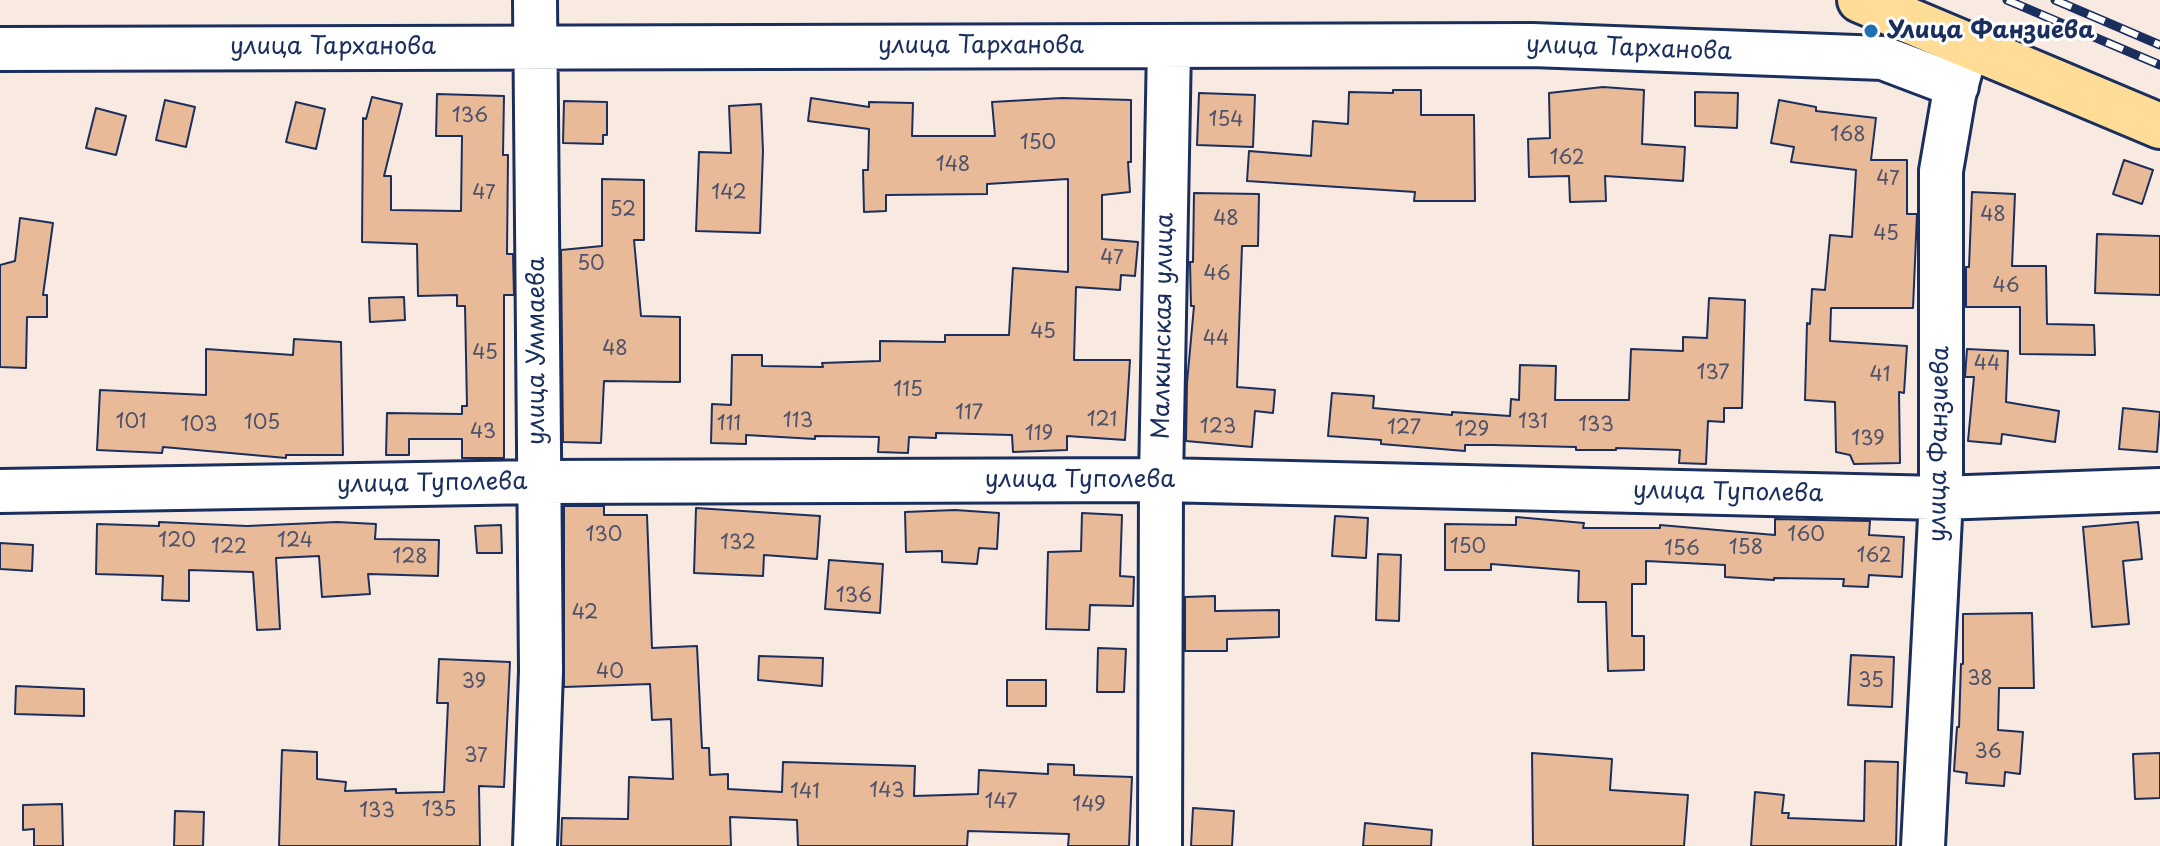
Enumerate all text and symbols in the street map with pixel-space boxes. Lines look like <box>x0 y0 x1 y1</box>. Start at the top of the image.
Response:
place label: Улица Фанзиева <box>1887 17 2094 45</box>
marker: Улица Фанзиева <box>1862 22 1880 40</box>
street label: улица Тарханова <box>1526 31 1732 67</box>
street label: улица Тарханова <box>878 32 1084 60</box>
street label: улица Тарханова <box>230 33 436 61</box>
house number: 136 <box>452 104 488 128</box>
house number: 154 <box>1208 108 1244 132</box>
house number: 168 <box>1830 123 1866 147</box>
house number: 150 <box>1020 131 1056 155</box>
house number: 162 <box>1549 146 1585 170</box>
house number: 148 <box>936 153 970 177</box>
house number: 47 <box>1876 167 1900 191</box>
house number: 47 <box>472 181 496 205</box>
house number: 142 <box>711 181 747 205</box>
house number: 52 <box>610 198 636 222</box>
house number: 48 <box>1980 203 2006 227</box>
house number: 48 <box>1213 207 1239 231</box>
street label: Малкинская улица <box>1148 212 1180 440</box>
house number: 45 <box>1873 222 1899 246</box>
house number: 47 <box>1100 246 1124 270</box>
house number: 50 <box>577 252 605 276</box>
street label: улица Уммаева <box>523 257 551 445</box>
house number: 46 <box>1203 262 1231 286</box>
house number: 46 <box>1992 274 2020 298</box>
house number: 45 <box>1030 320 1056 344</box>
house number: 44 <box>1203 327 1229 351</box>
house number: 48 <box>602 337 628 361</box>
house number: 45 <box>472 341 498 365</box>
street label: улица Фанзиева <box>1924 346 1956 542</box>
house number: 44 <box>1974 352 2000 376</box>
house number: 137 <box>1696 361 1730 385</box>
house number: 41 <box>1870 363 1890 387</box>
house number: 115 <box>893 378 923 402</box>
house number: 117 <box>955 401 983 425</box>
house number: 121 <box>1087 408 1117 432</box>
house number: 113 <box>783 409 813 433</box>
house number: 101 <box>115 410 147 434</box>
house number: 131 <box>1518 410 1548 434</box>
house number: 105 <box>244 411 280 435</box>
house number: 111 <box>717 412 741 436</box>
house number: 103 <box>181 413 217 437</box>
house number: 133 <box>1578 413 1614 437</box>
house number: 123 <box>1200 415 1236 439</box>
house number: 127 <box>1387 416 1421 440</box>
house number: 129 <box>1455 418 1489 442</box>
house number: 43 <box>470 420 496 444</box>
house number: 119 <box>1025 422 1053 446</box>
house number: 139 <box>1851 427 1885 451</box>
street label: улица Туполева <box>985 466 1175 494</box>
street label: улица Туполева <box>337 468 527 500</box>
street label: улица Туполева <box>1633 477 1823 509</box>
house number: 130 <box>586 523 622 547</box>
house number: 160 <box>1787 523 1825 547</box>
house number: 120 <box>158 529 196 553</box>
house number: 124 <box>277 529 313 553</box>
house number: 132 <box>720 531 756 555</box>
house number: 122 <box>211 535 247 559</box>
house number: 150 <box>1450 535 1486 559</box>
house number: 158 <box>1729 536 1763 560</box>
house number: 156 <box>1664 537 1700 561</box>
house number: 162 <box>1856 544 1892 568</box>
house number: 128 <box>392 545 428 569</box>
house number: 136 <box>836 584 872 608</box>
house number: 42 <box>572 601 598 625</box>
house number: 40 <box>596 660 624 684</box>
house number: 38 <box>1967 667 1993 691</box>
house number: 35 <box>1858 669 1884 693</box>
house number: 39 <box>462 670 486 694</box>
house number: 36 <box>1974 740 2002 764</box>
house number: 37 <box>464 744 488 768</box>
house number: 143 <box>869 779 905 803</box>
house number: 141 <box>790 780 820 804</box>
house number: 147 <box>984 790 1018 814</box>
house number: 149 <box>1072 793 1106 817</box>
house number: 135 <box>422 798 456 822</box>
house number: 133 <box>359 799 395 823</box>

